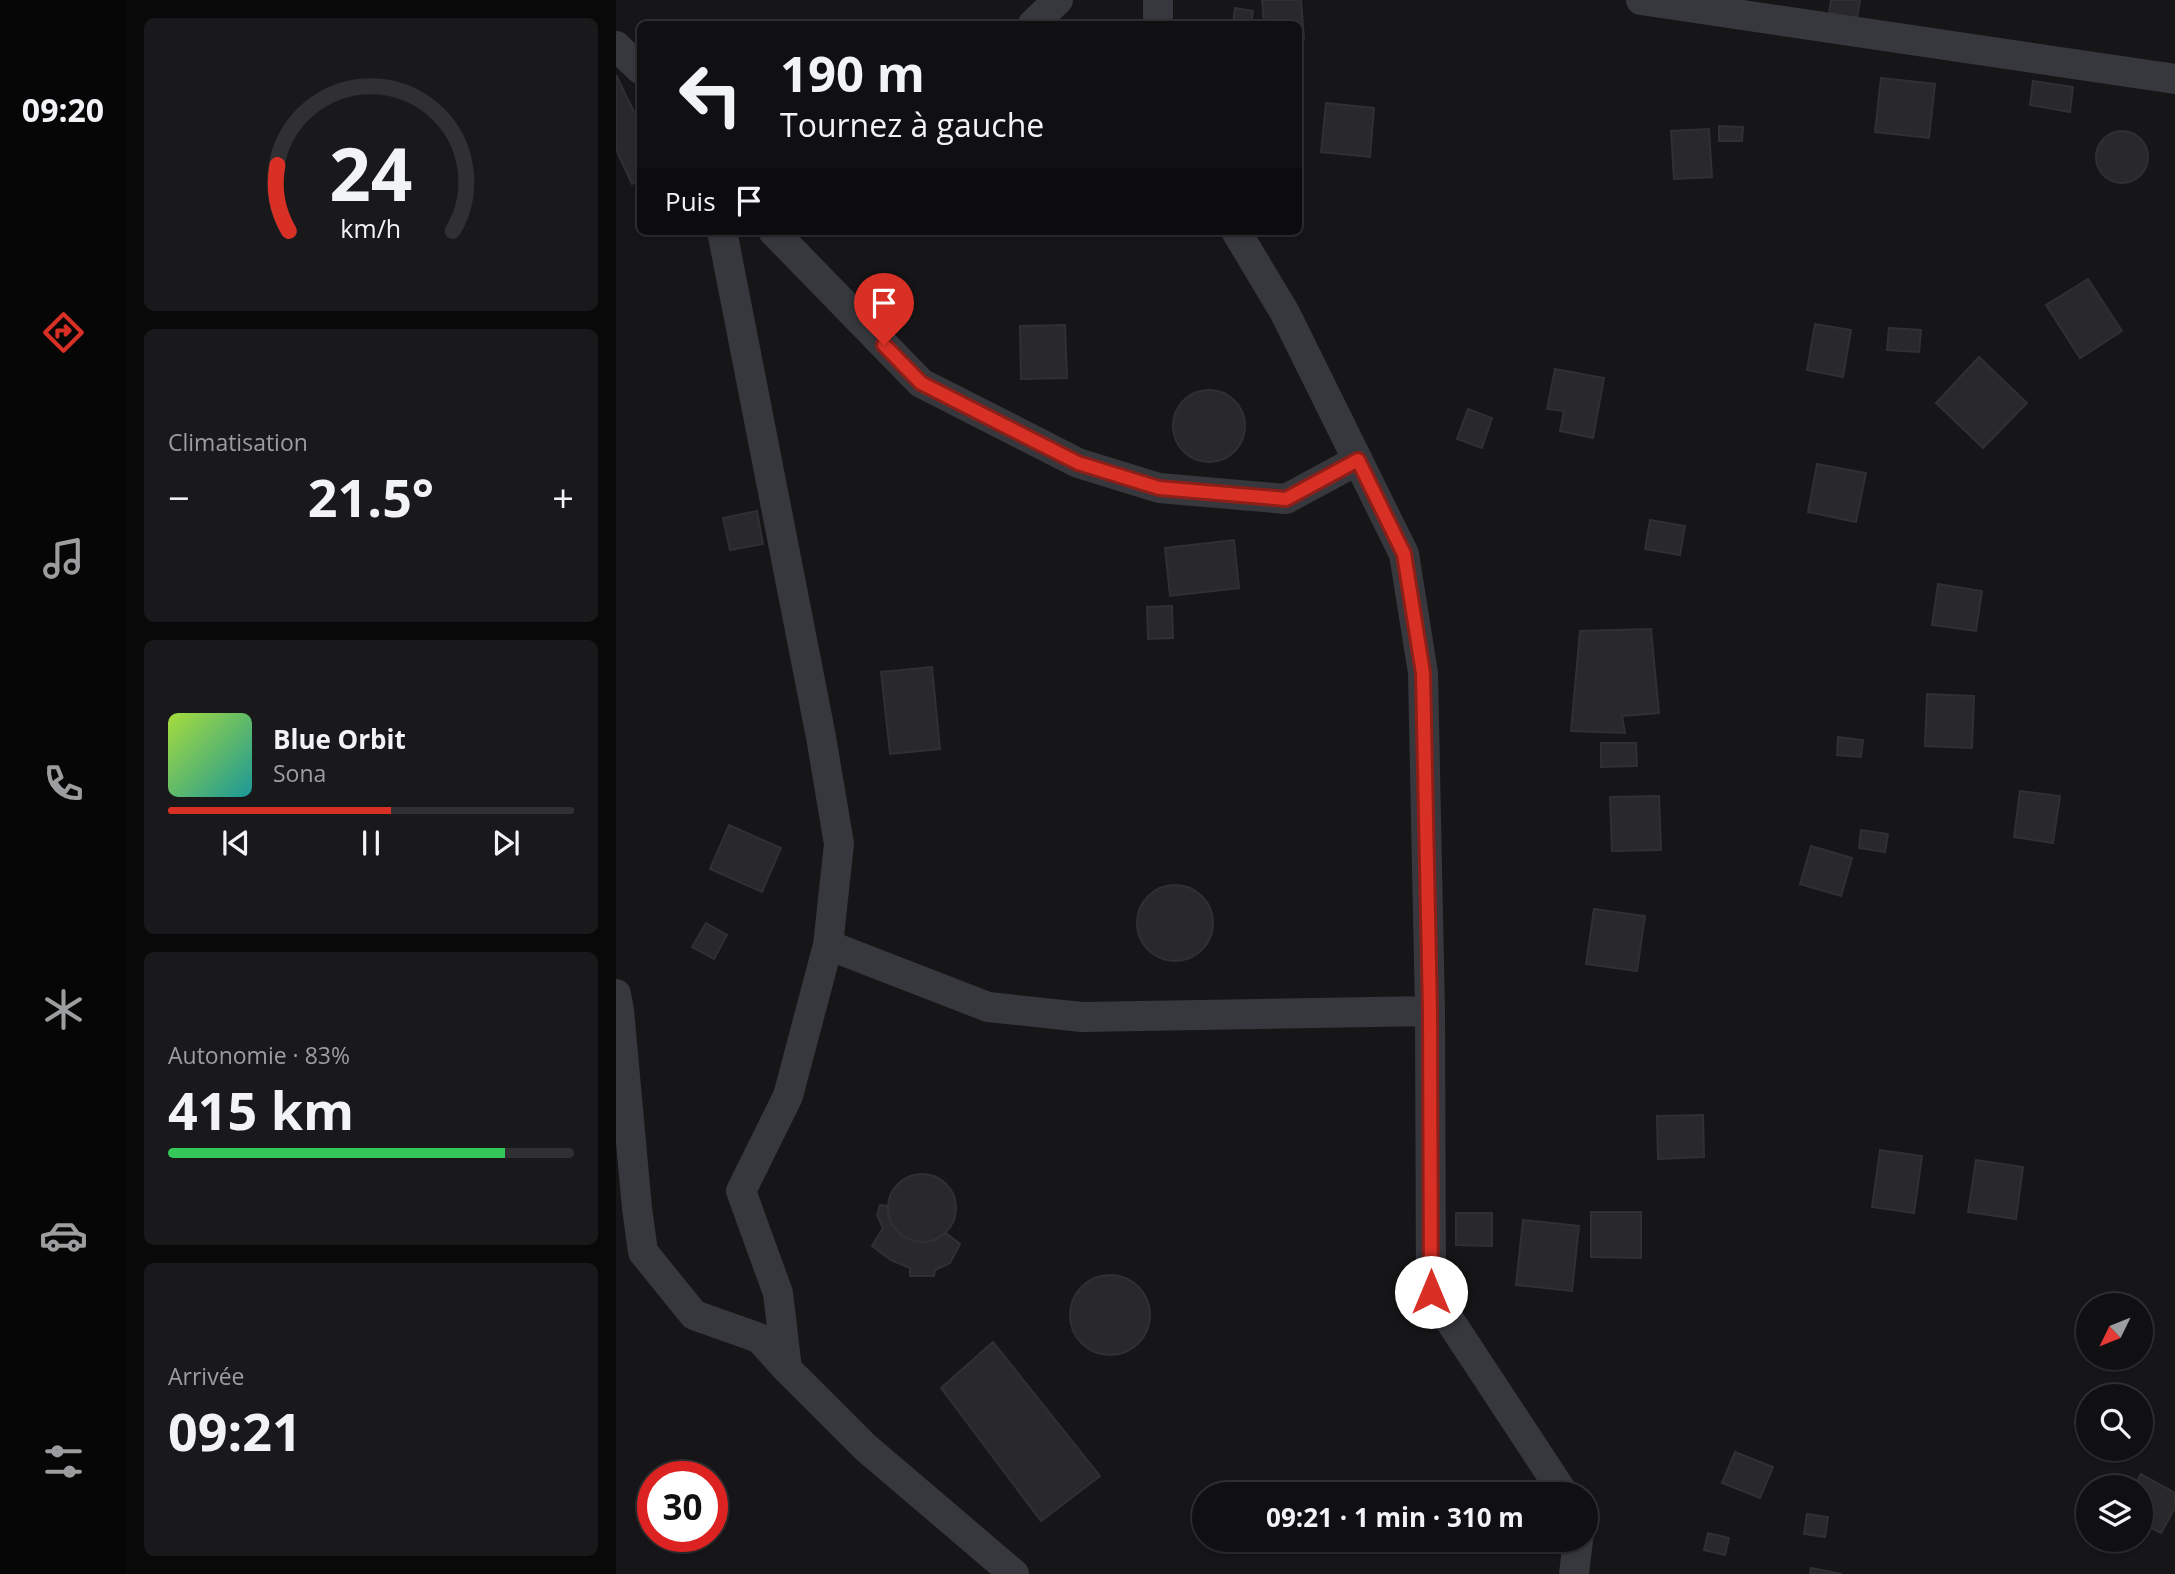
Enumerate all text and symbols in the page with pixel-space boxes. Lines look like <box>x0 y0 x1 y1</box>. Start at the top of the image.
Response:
text: 190 m <box>780 40 925 106</box>
icon: left <box>665 49 756 140</box>
text: 09:20 <box>22 88 104 131</box>
text: Tournez à gauche <box>780 103 1044 146</box>
text: 24 <box>329 123 413 222</box>
icon: arrive <box>730 182 768 220</box>
text: Puis <box>665 183 716 219</box>
text: km/h <box>341 210 401 244</box>
pin <box>854 273 914 345</box>
icon: arrive <box>865 284 903 322</box>
icon: directions <box>39 308 88 357</box>
text: Climatisation <box>168 426 308 458</box>
text: 21.5° <box>308 461 434 532</box>
text: − <box>168 471 190 523</box>
text: + <box>552 471 574 523</box>
icon: music <box>39 534 88 583</box>
text: Blue Orbit <box>273 721 406 757</box>
text: Sona <box>273 757 326 789</box>
icon: phone <box>39 759 88 808</box>
icon: previous <box>217 824 255 862</box>
icon: pause <box>352 824 390 862</box>
icon: next <box>487 824 525 862</box>
icon: climate <box>39 985 88 1034</box>
text: Autonomie · 83% <box>168 1039 350 1071</box>
text: 415 km <box>168 1074 354 1145</box>
icon: car <box>39 1211 88 1260</box>
position arrow <box>1394 1255 1468 1329</box>
north arrow <box>2076 1293 2152 1370</box>
map controls <box>2076 1293 2153 1552</box>
text: Arrivée <box>168 1360 244 1392</box>
button: search <box>2076 1384 2153 1461</box>
text: 09:21 <box>168 1395 302 1466</box>
icon: filters <box>39 1437 88 1486</box>
speed limit sign: 30 <box>637 1461 728 1552</box>
button: layers <box>2076 1475 2153 1552</box>
text: 09:21 · 1 min · 310 m <box>1266 1499 1524 1535</box>

